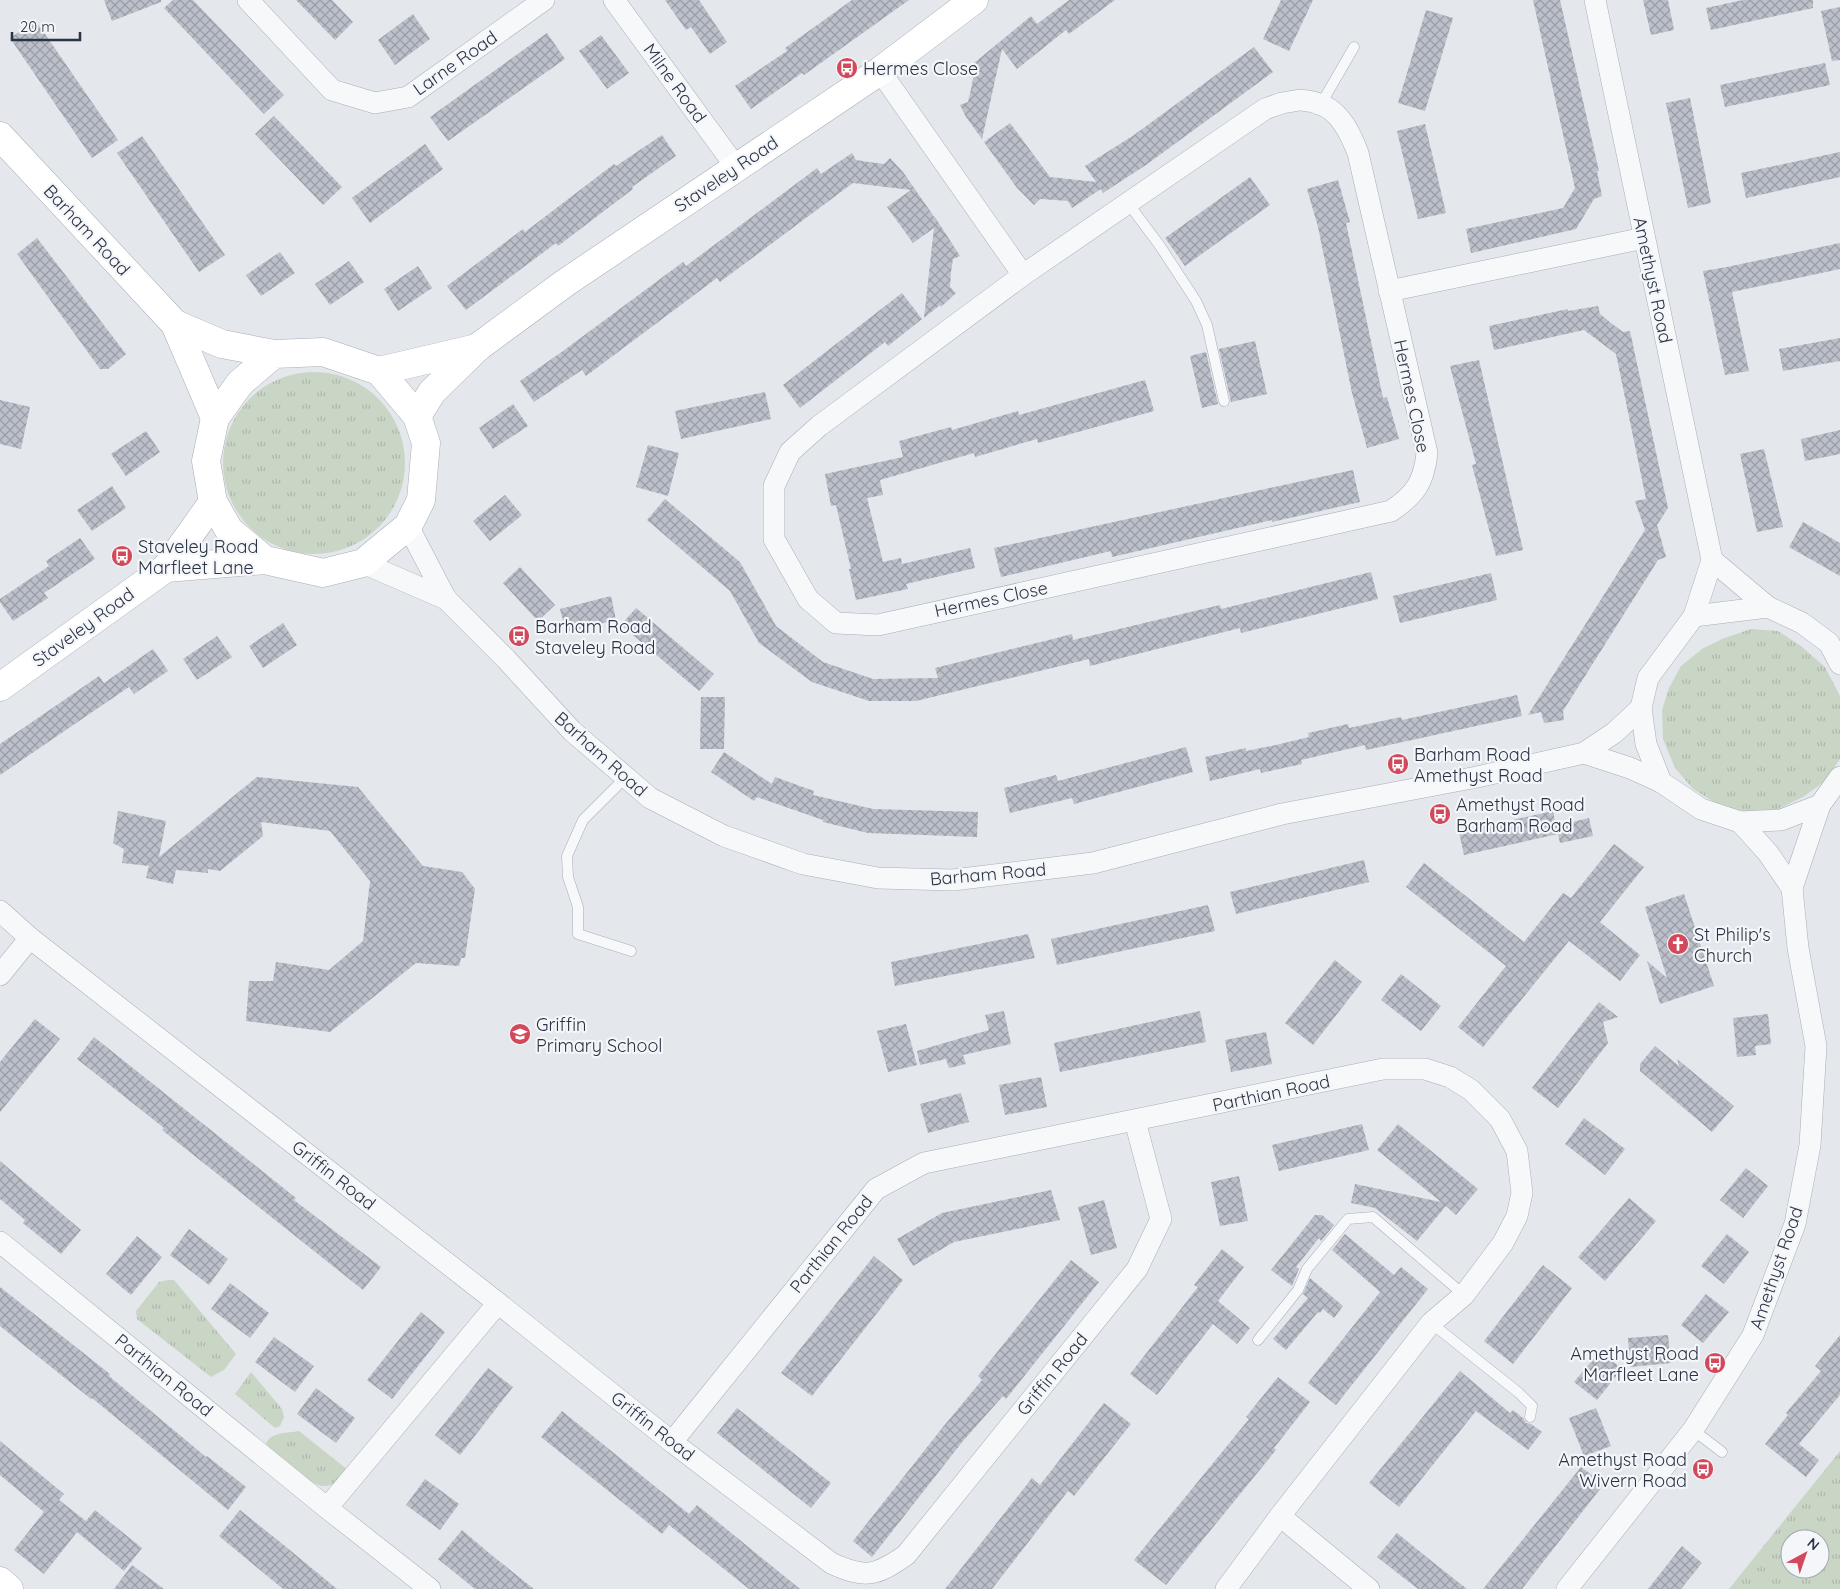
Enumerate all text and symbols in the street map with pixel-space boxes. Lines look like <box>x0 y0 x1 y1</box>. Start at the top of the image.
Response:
scale bar <box>12 10 80 42</box>
text: 20 m <box>20 17 55 36</box>
street label: Larne Road <box>408 26 502 100</box>
street label: Milne Road <box>638 39 712 127</box>
bus stop icon: Hermes Close <box>835 56 859 80</box>
place label: Hermes Close <box>863 57 978 80</box>
street label: Staveley Road <box>670 131 782 217</box>
street label: Barham Road <box>39 179 135 281</box>
street label: Amethyst Road <box>1628 215 1678 345</box>
street label: Hermes Close <box>1389 337 1435 455</box>
place label: Staveley Road Marfleet Lane <box>138 535 258 579</box>
bus stop icon: Staveley Road Marfleet Lane <box>110 544 134 568</box>
street label: Hermes Close <box>932 576 1050 622</box>
street label: Staveley Road <box>28 582 138 672</box>
place label: Barham Road Staveley Road <box>535 615 655 659</box>
bus stop icon: Barham Road Staveley Road <box>507 624 531 648</box>
street label: Barham Road <box>550 706 652 802</box>
place label: Barham Road Amethyst Road <box>1414 743 1543 787</box>
bus stop icon: Barham Road Amethyst Road <box>1386 752 1410 776</box>
place label: Amethyst Road Barham Road <box>1456 793 1585 837</box>
bus stop icon: Amethyst Road Barham Road <box>1428 802 1452 826</box>
street label: Barham Road <box>929 857 1047 891</box>
place label: St Philip's Church <box>1694 923 1771 967</box>
church icon: St Philip's Church <box>1666 932 1690 956</box>
place label: Griffin Primary School <box>536 1013 662 1057</box>
school or university icon: Griffin Primary School <box>508 1022 532 1046</box>
street label: Parthian Road <box>1210 1069 1332 1117</box>
street label: Griffin Road <box>287 1135 381 1215</box>
street label: Parthian Road <box>784 1190 878 1298</box>
street label: Amethyst Road <box>1744 1203 1808 1333</box>
street label: Parthian Road <box>110 1328 218 1422</box>
street label: Griffin Road <box>1012 1328 1092 1420</box>
place label: Amethyst Road Marfleet Lane <box>1570 1342 1699 1386</box>
bus stop icon: Amethyst Road Marfleet Lane <box>1703 1351 1727 1375</box>
street label: Griffin Road <box>606 1386 700 1466</box>
place label: Amethyst Road Wivern Road <box>1558 1448 1687 1492</box>
bus stop icon: Amethyst Road Wivern Road <box>1691 1457 1715 1481</box>
north arrow <box>1780 1529 1830 1579</box>
text: N <box>1804 1534 1823 1554</box>

